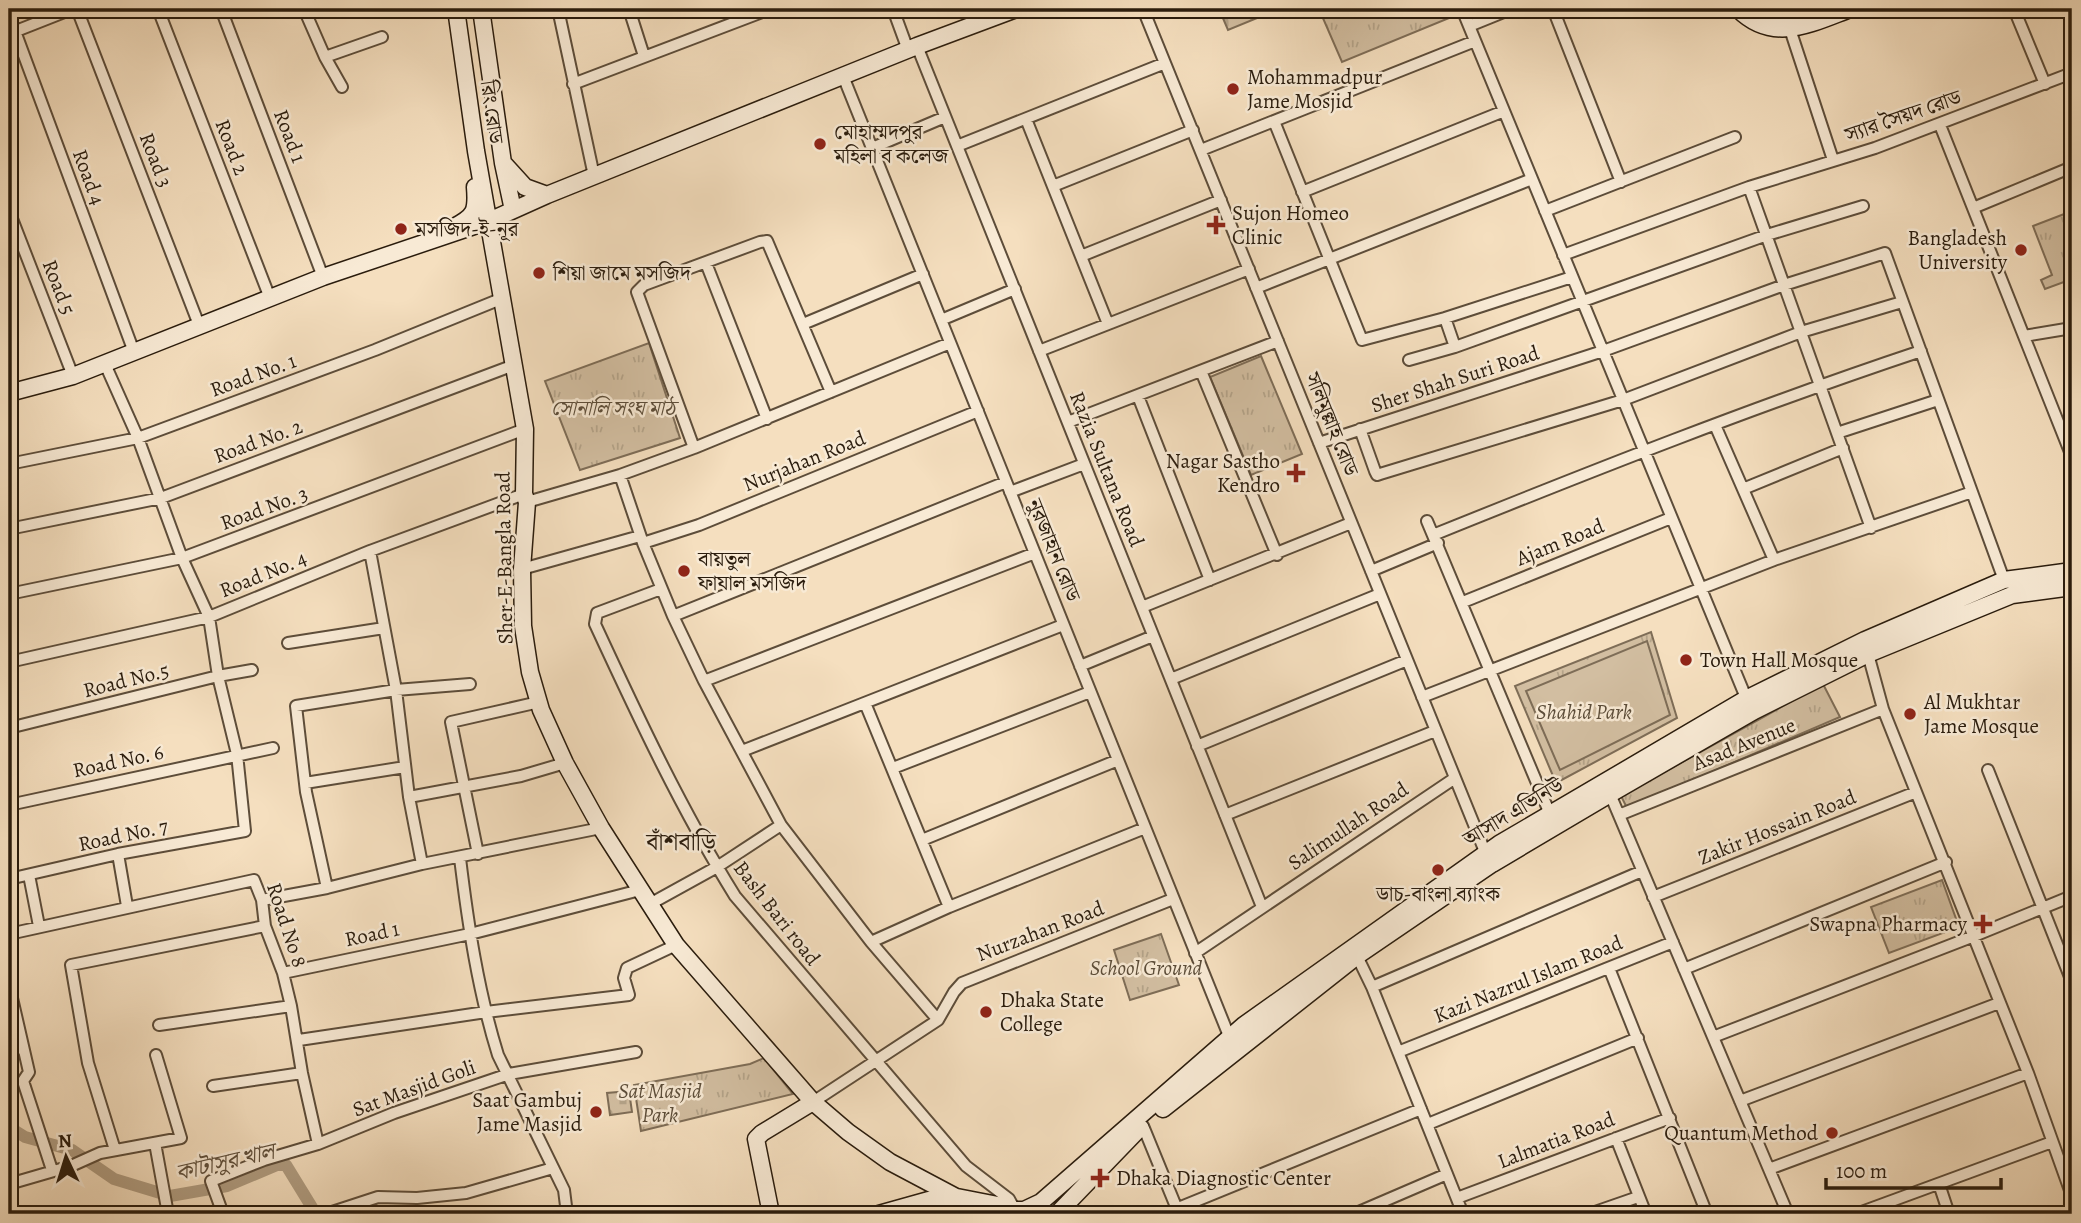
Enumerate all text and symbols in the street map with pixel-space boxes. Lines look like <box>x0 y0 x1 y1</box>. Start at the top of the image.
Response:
place label: Mohammadpur Jame Mosjid <box>1247 63 1382 115</box>
street label: রিং রোড <box>474 78 510 146</box>
marker: Mohammadpur Jame Mosjid <box>1225 81 1241 97</box>
street label: স্যার সৈয়দ রোড <box>1840 83 1966 149</box>
street label: Road 1 <box>267 105 313 167</box>
street label: Road 2 <box>209 115 255 179</box>
place label: মোহাম্মদপুর মহিলা ব কলেজ <box>833 118 950 170</box>
street label: Road 3 <box>133 129 179 191</box>
marker: মোহাম্মদপুর মহিলা ব কলেজ <box>812 136 828 152</box>
street label: Road 4 <box>66 145 112 209</box>
place label: Sujon Homeo Clinic <box>1232 199 1349 251</box>
place label: মসজিদ-ই-নূর <box>414 215 520 243</box>
marker: Sujon Homeo Clinic <box>1206 215 1226 235</box>
marker: মসজিদ-ই-নূর <box>393 221 409 237</box>
place label: Bangladesh University <box>1907 224 2008 276</box>
marker: Bangladesh University <box>2013 242 2029 258</box>
street label: Road 5 <box>36 255 82 319</box>
place label: শিয়া জামে মসজিদ <box>552 259 692 287</box>
marker: শিয়া জামে মসজিদ <box>531 265 547 281</box>
street label: Sher Shah Suri Road <box>1367 338 1543 419</box>
street label: Road No. 1 <box>206 347 300 403</box>
street label: সলিমুল্লাহ রোড <box>1298 367 1366 481</box>
street label: Razia Sultana Road <box>1063 387 1151 552</box>
park label: সোনালি সংঘ মাঠ <box>551 394 680 422</box>
street label: Road No. 2 <box>210 412 306 470</box>
street label: Nurjahan Road <box>739 423 870 498</box>
place label: Nagar Sastho Kendro <box>1166 447 1280 499</box>
marker: Nagar Sastho Kendro <box>1286 463 1306 483</box>
street label: Sher-E-Bangla Road <box>488 471 520 645</box>
street label: Road No. 3 <box>216 479 312 537</box>
street label: নুরজাহান রোড <box>1020 494 1088 606</box>
street label: Ajam Road <box>1511 511 1609 573</box>
street label: Road No. 4 <box>215 544 311 604</box>
place label: বায়তুল ফাযাল মসজিদ <box>697 545 807 597</box>
marker: বায়তুল ফাযাল মসজিদ <box>676 563 692 579</box>
place label: Town Hall Mosque <box>1700 646 1858 674</box>
marker: Town Hall Mosque <box>1678 652 1694 668</box>
street label: Road No.5 <box>80 656 172 704</box>
place label: Al Mukhtar Jame Mosque <box>1923 688 2039 740</box>
park label: Shahid Park <box>1536 698 1632 726</box>
marker: Al Mukhtar Jame Mosque <box>1902 706 1918 722</box>
street label: Asad Avenue <box>1688 711 1800 778</box>
street label: Road No. 6 <box>70 738 166 784</box>
street label: আসাদ এভিনিউ <box>1457 771 1569 853</box>
street label: Salimullah Road <box>1282 775 1414 877</box>
street label: Zakir Hossain Road <box>1694 782 1861 871</box>
street label: Road No. 7 <box>76 812 171 858</box>
district label: বাঁশবাড়ি <box>645 826 717 858</box>
street label: Bash Bari road <box>727 855 827 972</box>
marker: ডাচ-বাংলা ব্যাংক <box>1430 862 1446 878</box>
street label: Road No 8 <box>260 879 314 971</box>
place label: ডাচ-বাংলা ব্যাংক <box>1375 880 1501 908</box>
street label: Nurzahan Road <box>972 894 1108 968</box>
place label: Swapna Pharmacy <box>1809 910 1968 938</box>
marker: Swapna Pharmacy <box>1973 914 1993 934</box>
street label: Road 1 <box>342 915 402 953</box>
street label: Kazi Nazrul Islam Road <box>1429 928 1627 1030</box>
park label: School Ground <box>1090 954 1203 982</box>
place label: Dhaka State College <box>1000 986 1104 1038</box>
marker: Dhaka State College <box>978 1004 994 1020</box>
street label: Sat Masjid Goli <box>349 1053 480 1123</box>
park label: Sat Masjid Park <box>618 1077 702 1129</box>
place label: Saat Gambuj Jame Masjid <box>472 1086 583 1138</box>
marker: Saat Gambuj Jame Masjid <box>588 1104 604 1120</box>
street label: Lalmatia Road <box>1493 1105 1619 1175</box>
place label: Quantum Method <box>1664 1119 1819 1147</box>
north arrow <box>32 1122 102 1192</box>
marker: Quantum Method <box>1824 1125 1840 1141</box>
text: N <box>57 1128 73 1154</box>
water label: কাটাসুর খাল <box>173 1135 282 1188</box>
scale bar <box>1826 1146 2000 1190</box>
text: 100 m <box>1836 1157 1887 1185</box>
place label: Dhaka Diagnostic Center <box>1116 1164 1331 1192</box>
marker: Dhaka Diagnostic Center <box>1090 1168 1110 1188</box>

